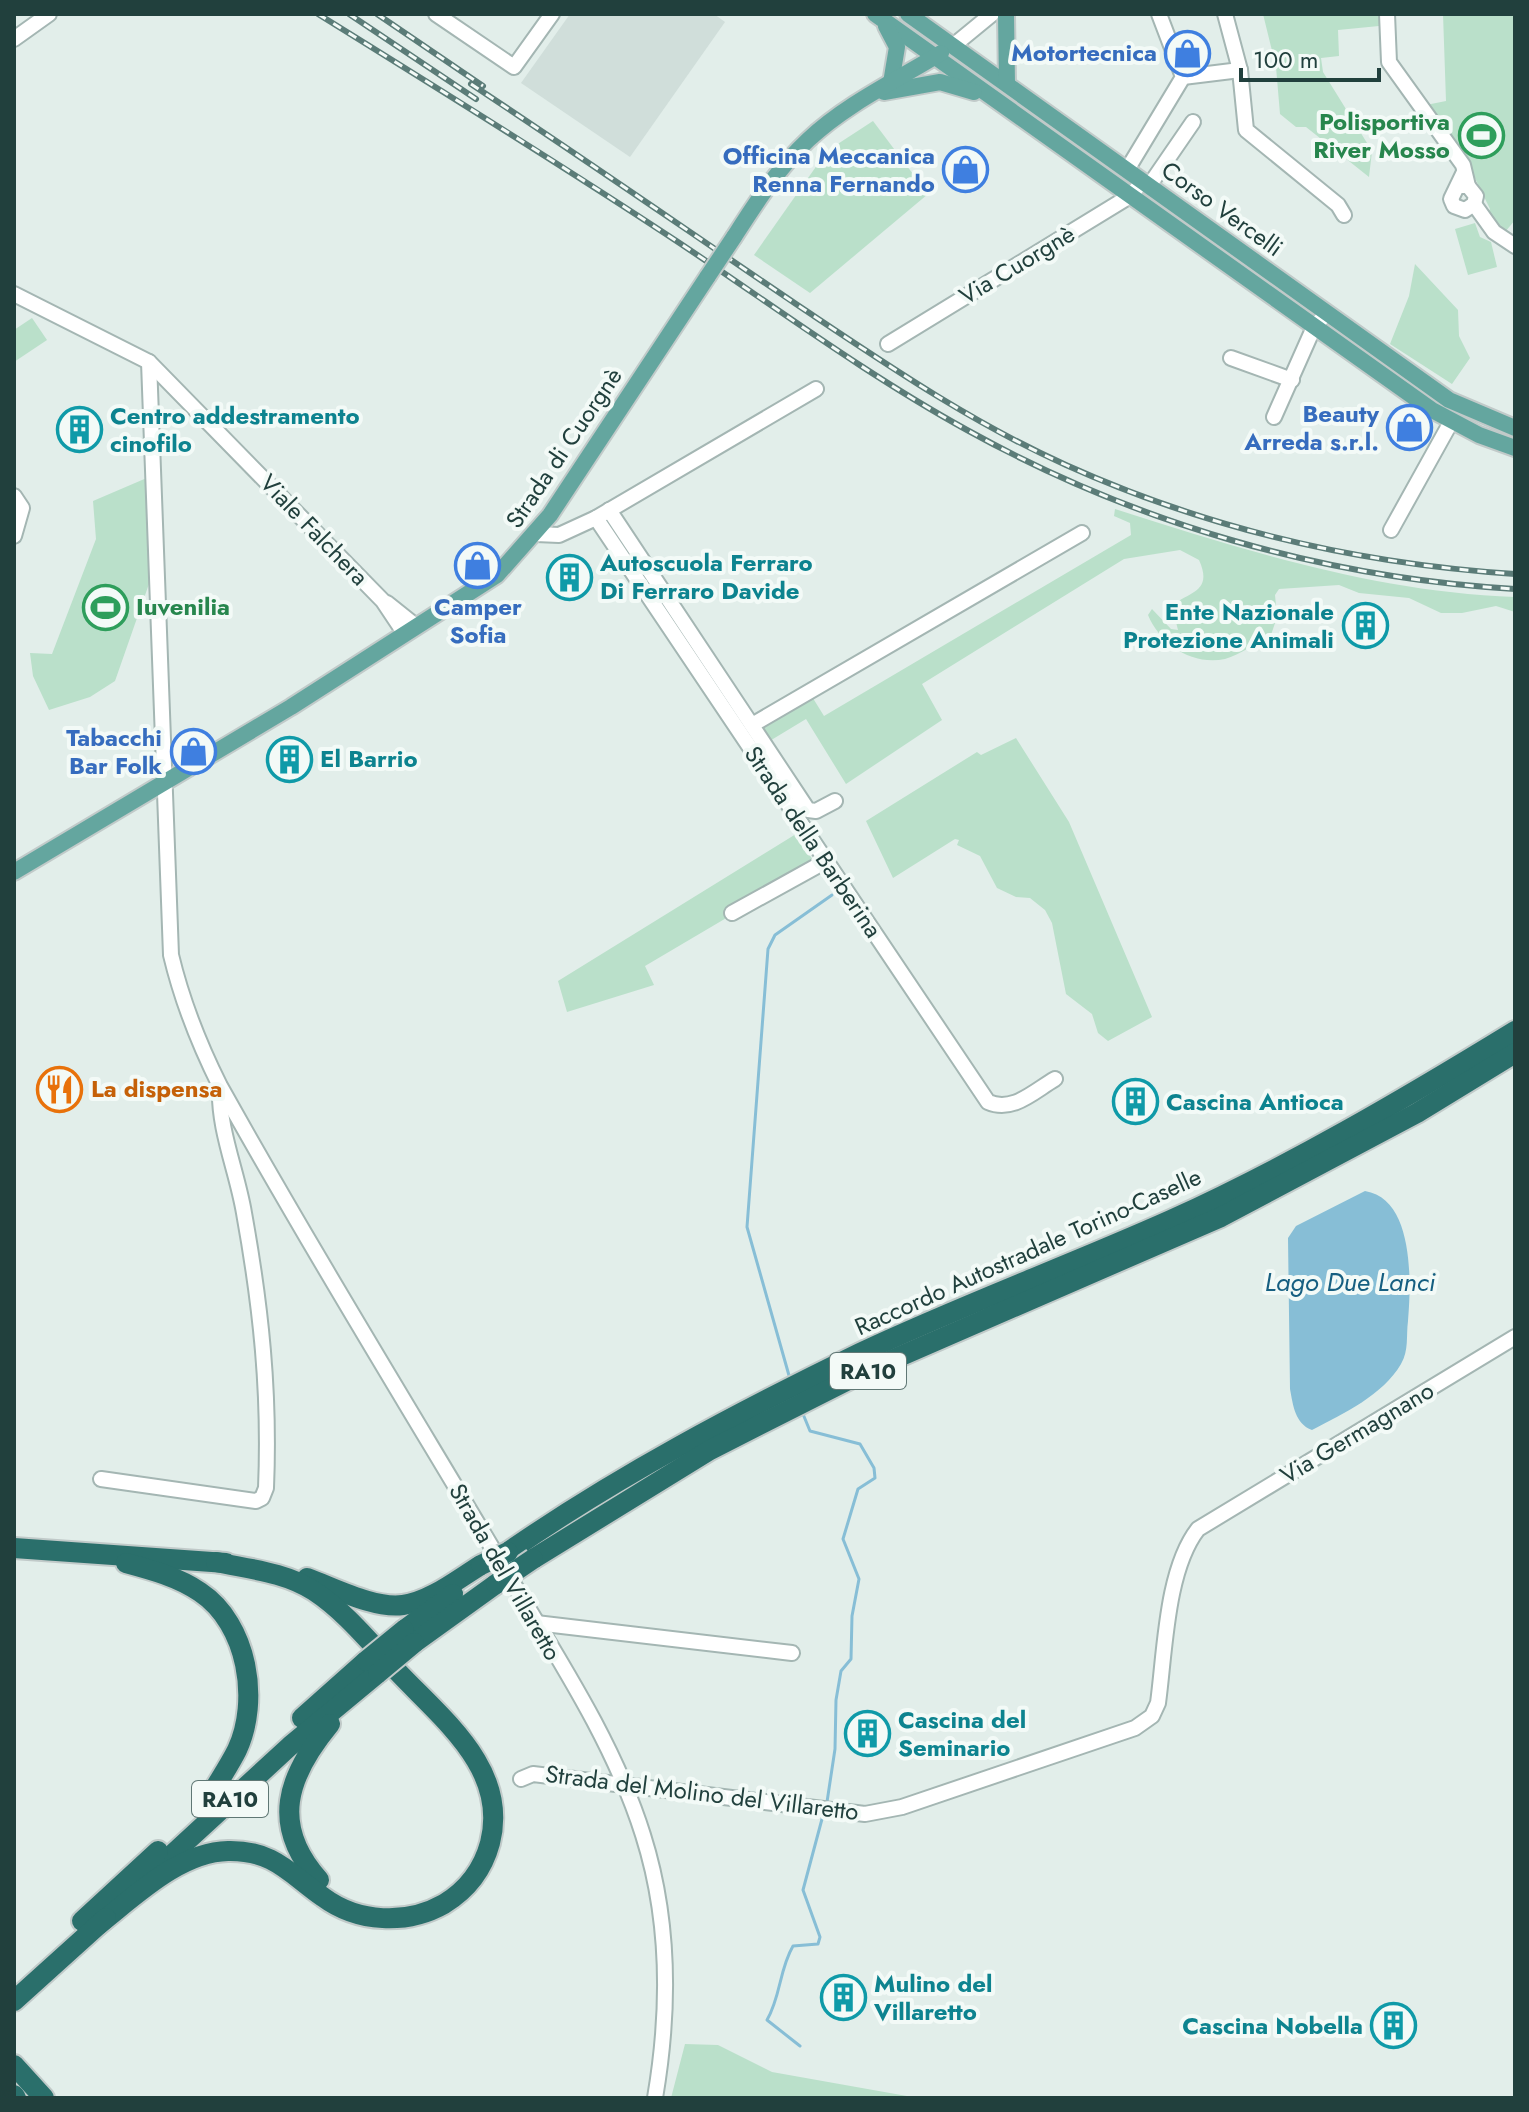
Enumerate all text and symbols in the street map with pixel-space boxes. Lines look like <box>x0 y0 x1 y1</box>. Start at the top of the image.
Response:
shop icon: Motortecnica <box>1164 29 1212 77</box>
scale bar <box>1241 32 1379 82</box>
place label: Motortecnica <box>1011 35 1157 70</box>
text: 100 m <box>1253 42 1319 77</box>
place label: Polisportiva River Mosso <box>1313 104 1450 167</box>
sports icon: Polisportiva River Mosso <box>1457 112 1505 160</box>
place label: Officina Meccanica Renna Fernando <box>723 138 935 201</box>
shop icon: Officina Meccanica Renna Fernando <box>942 146 990 194</box>
street label: Corso Vercelli <box>1154 152 1290 265</box>
street label: Via Cuorgnè <box>952 216 1081 313</box>
street label: Strada di Cuorgnè <box>497 360 630 535</box>
place label: Beauty Arreda s.r.l. <box>1243 396 1379 459</box>
place label: Centro addestramento cinofilo <box>110 398 360 461</box>
shop icon: Beauty Arreda s.r.l. <box>1386 404 1434 452</box>
building icon: Centro addestramento cinofilo <box>55 406 103 454</box>
street label: Viale Falchera <box>252 466 377 593</box>
shop icon: Camper Sofia <box>454 541 502 589</box>
place label: Autoscuola Ferraro Di Ferraro Davide <box>599 545 813 608</box>
building icon: Autoscuola Ferraro Di Ferraro Davide <box>545 553 593 601</box>
sports icon: Iuvenilia <box>81 583 129 631</box>
place label: Iuvenilia <box>136 589 230 624</box>
place label: Camper Sofia <box>434 589 522 652</box>
place label: Ente Nazionale Protezione Animali <box>1123 594 1334 657</box>
building icon: Ente Nazionale Protezione Animali <box>1341 602 1389 650</box>
place label: Tabacchi Bar Folk <box>66 720 162 783</box>
shop icon: Tabacchi Bar Folk <box>169 728 217 776</box>
building icon: El Barrio <box>265 735 313 783</box>
street label: Strada della Barberina <box>736 739 891 945</box>
place label: El Barrio <box>320 741 418 776</box>
restaurant icon: La dispensa <box>36 1065 84 1113</box>
place label: La dispensa <box>91 1071 222 1106</box>
building icon: Cascina Antioca <box>1111 1078 1159 1126</box>
place label: Cascina Antioca <box>1166 1084 1344 1119</box>
street label: Raccordo Autostradale Torino-Caselle <box>849 1159 1207 1344</box>
water label: Lago Due Lanci <box>1265 1263 1436 1301</box>
road number: RA10 <box>830 1353 906 1389</box>
street label: Via Germagnano <box>1273 1373 1440 1492</box>
street label: Strada del Villaretto <box>440 1477 570 1667</box>
place label: Cascina del Seminario <box>898 1702 1026 1765</box>
building icon: Cascina del Seminario <box>843 1710 891 1758</box>
street label: Strada del Molino del Villaretto <box>543 1756 861 1829</box>
road number: RA10 <box>192 1781 268 1817</box>
place label: Mulino del Villaretto <box>873 1966 993 2029</box>
building icon: Mulino del Villaretto <box>819 1974 867 2022</box>
building icon: Cascina Nobella <box>1370 2002 1418 2050</box>
place label: Cascina Nobella <box>1182 2008 1363 2043</box>

